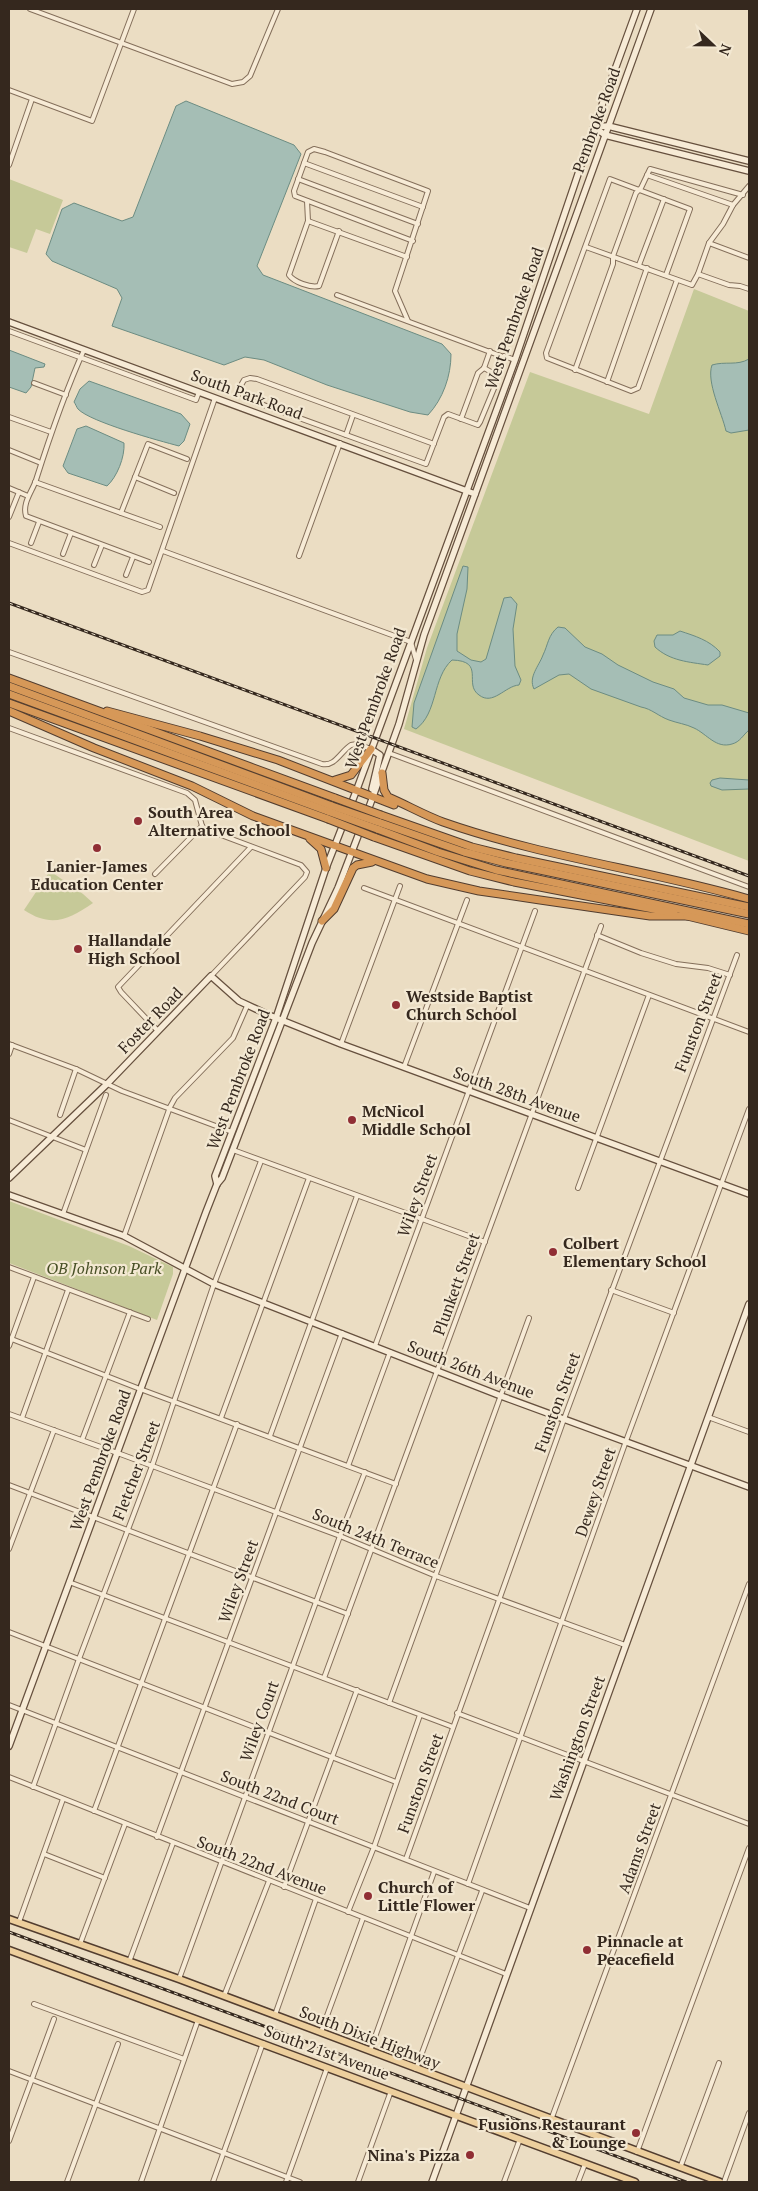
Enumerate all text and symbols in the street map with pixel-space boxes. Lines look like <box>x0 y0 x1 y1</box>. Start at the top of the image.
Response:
north arrow <box>688 20 738 70</box>
text: N <box>715 42 736 59</box>
street label: Pembroke Road <box>567 64 625 176</box>
street label: West Pembroke Road <box>479 244 549 392</box>
street label: South Park Road <box>188 364 306 424</box>
street label: West Pembroke Road <box>339 624 411 772</box>
place label: South Area Alternative School <box>148 801 290 841</box>
marker: South Area Alternative School <box>132 815 144 827</box>
marker: Lanier-James Education Center <box>91 842 103 854</box>
place label: Lanier-James Education Center <box>31 855 163 895</box>
place label: Hallandale High School <box>88 929 180 969</box>
marker: Hallandale High School <box>72 943 84 955</box>
street label: Funston Street <box>669 969 727 1075</box>
street label: Foster Road <box>113 982 187 1058</box>
place label: Westside Baptist Church School <box>406 985 533 1025</box>
marker: Westside Baptist Church School <box>390 999 402 1011</box>
street label: West Pembroke Road <box>201 1005 275 1153</box>
street label: South 28th Avenue <box>450 1061 584 1127</box>
place label: McNicol Middle School <box>362 1100 471 1140</box>
marker: McNicol Middle School <box>346 1114 358 1126</box>
street label: Wiley Street <box>392 1150 442 1240</box>
street label: Plunkett Street <box>427 1230 485 1338</box>
place label: Colbert Elementary School <box>563 1232 707 1272</box>
marker: Colbert Elementary School <box>547 1246 559 1258</box>
park label: OB Johnson Park <box>46 1257 162 1279</box>
street label: South 26th Avenue <box>404 1335 538 1403</box>
street label: Funston Street <box>529 1349 585 1455</box>
street label: West Pembroke Road <box>64 1386 136 1534</box>
street label: Fletcher Street <box>107 1417 165 1523</box>
street label: Dewey Street <box>569 1444 621 1540</box>
street label: South 24th Terrace <box>309 1503 443 1573</box>
street label: Wiley Street <box>213 1536 263 1626</box>
street label: Washington Street <box>544 1672 610 1804</box>
street label: Wiley Court <box>234 1678 284 1764</box>
street label: Funston Street <box>392 1730 448 1836</box>
street label: South 22nd Court <box>218 1764 342 1830</box>
street label: Adams Street <box>612 1799 666 1896</box>
street label: South 22nd Avenue <box>194 1830 330 1900</box>
place label: Church of Little Flower <box>378 1876 475 1916</box>
marker: Church of Little Flower <box>362 1890 374 1902</box>
place label: Pinnacle at Peacefield <box>597 1930 684 1970</box>
marker: Pinnacle at Peacefield <box>581 1944 593 1956</box>
street label: South Dixie Highway <box>296 2000 444 2074</box>
street label: South 21st Avenue <box>261 2019 393 2085</box>
place label: Fusions Restaurant & Lounge <box>479 2113 627 2153</box>
marker: Fusions Restaurant & Lounge <box>630 2127 642 2139</box>
place label: Nina's Pizza <box>368 2144 460 2166</box>
marker: Nina's Pizza <box>464 2149 476 2161</box>

